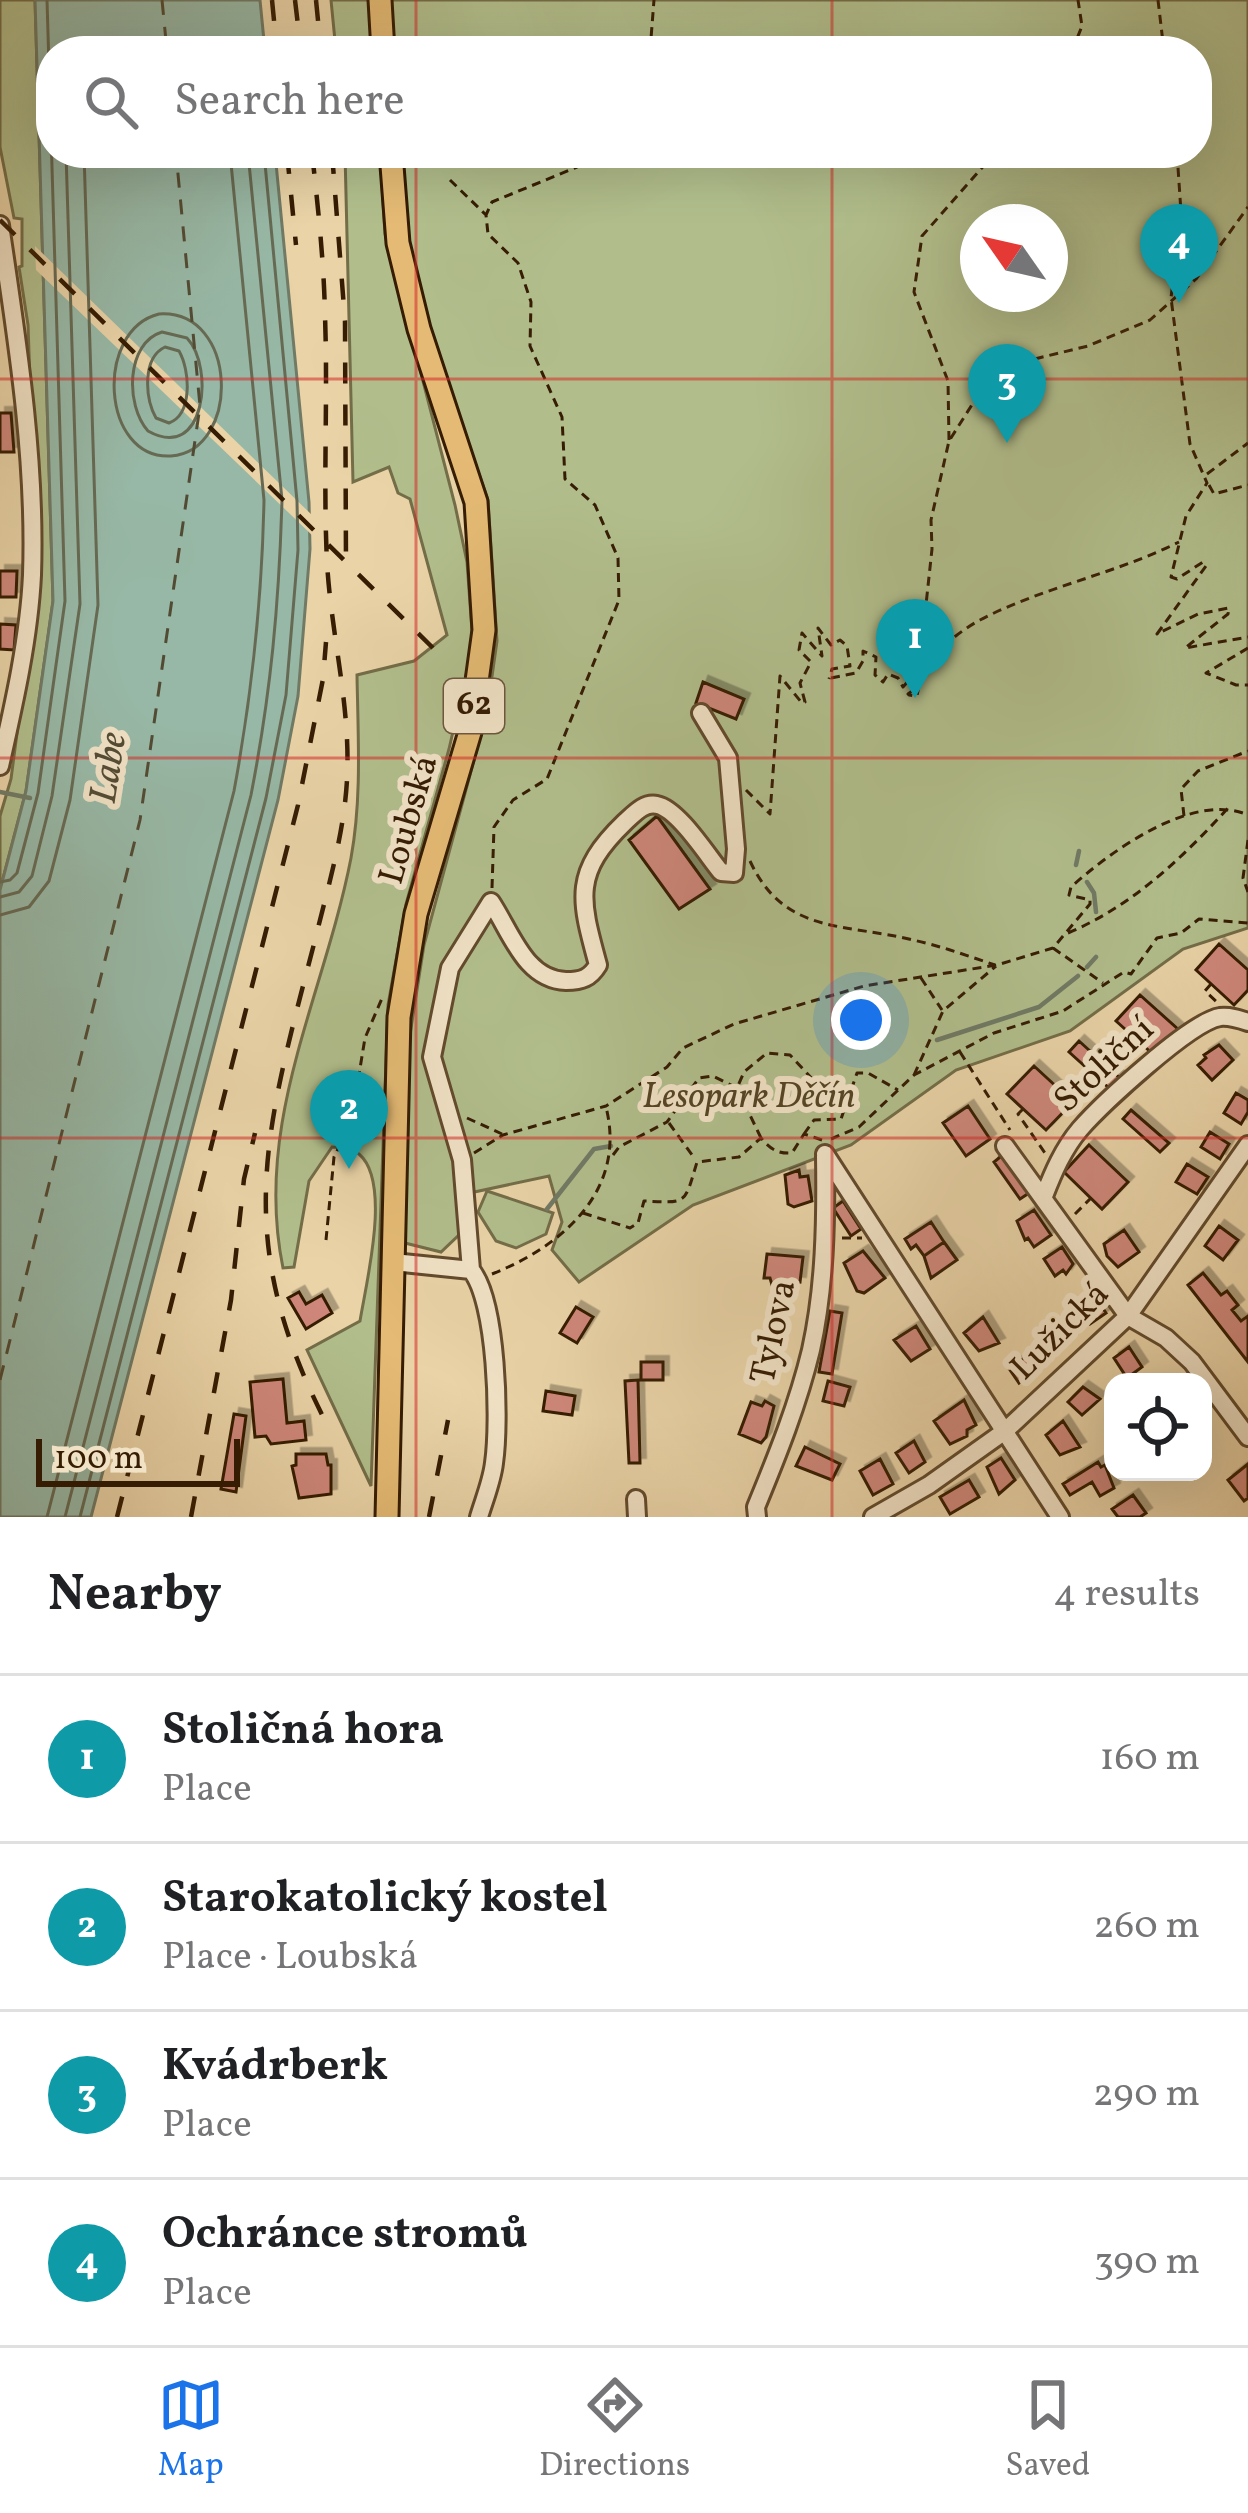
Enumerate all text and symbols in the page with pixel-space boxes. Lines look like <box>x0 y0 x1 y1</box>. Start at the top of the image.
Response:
search box <box>36 36 1212 168</box>
icon: search <box>78 69 144 135</box>
text: Search here <box>174 71 405 134</box>
north arrow <box>960 204 1068 312</box>
pin: 4 <box>1140 204 1218 303</box>
pin: 3 <box>968 344 1046 443</box>
pin: 1 <box>876 599 954 698</box>
road number: 62 <box>444 679 504 733</box>
water label: Labe <box>78 729 142 807</box>
street label: Loubská <box>368 750 452 890</box>
your location <box>831 990 891 1050</box>
street label: Stoliční <box>1044 1006 1166 1126</box>
pin: 2 <box>310 1070 388 1169</box>
park label: Lesopark Děčín <box>643 1073 855 1123</box>
street label: Lužická <box>1000 1271 1122 1393</box>
street label: Tylova <box>740 1275 810 1389</box>
map controls <box>1104 1373 1212 1481</box>
button: locate <box>1104 1373 1212 1481</box>
scale bar <box>36 1433 240 1486</box>
text: 100 m <box>54 1437 143 1483</box>
text: Nearby <box>48 1560 222 1631</box>
text: 4 results <box>1053 1568 1200 1622</box>
text: Stoličná hora <box>162 1700 444 1763</box>
text: 1 <box>79 1732 95 1786</box>
text: 160 m <box>1099 1732 1200 1786</box>
text: Place <box>162 1763 252 1817</box>
text: Starokatolický kostel <box>162 1868 608 1931</box>
text: 2 <box>77 1900 97 1954</box>
text: 260 m <box>1094 1900 1200 1954</box>
text: Place · Loubská <box>162 1931 418 1985</box>
text: Kvádrberk <box>162 2036 388 2099</box>
text: 3 <box>77 2068 97 2122</box>
text: 290 m <box>1093 2068 1200 2122</box>
text: Place <box>162 2099 252 2153</box>
text: Ochránce stromů <box>162 2204 528 2267</box>
text: 4 <box>75 2236 99 2290</box>
text: 390 m <box>1094 2236 1200 2290</box>
text: Place <box>162 2267 252 2321</box>
tab: Map <box>158 2372 224 2490</box>
tab: Directions <box>539 2372 690 2490</box>
tab: Saved <box>1005 2372 1090 2490</box>

